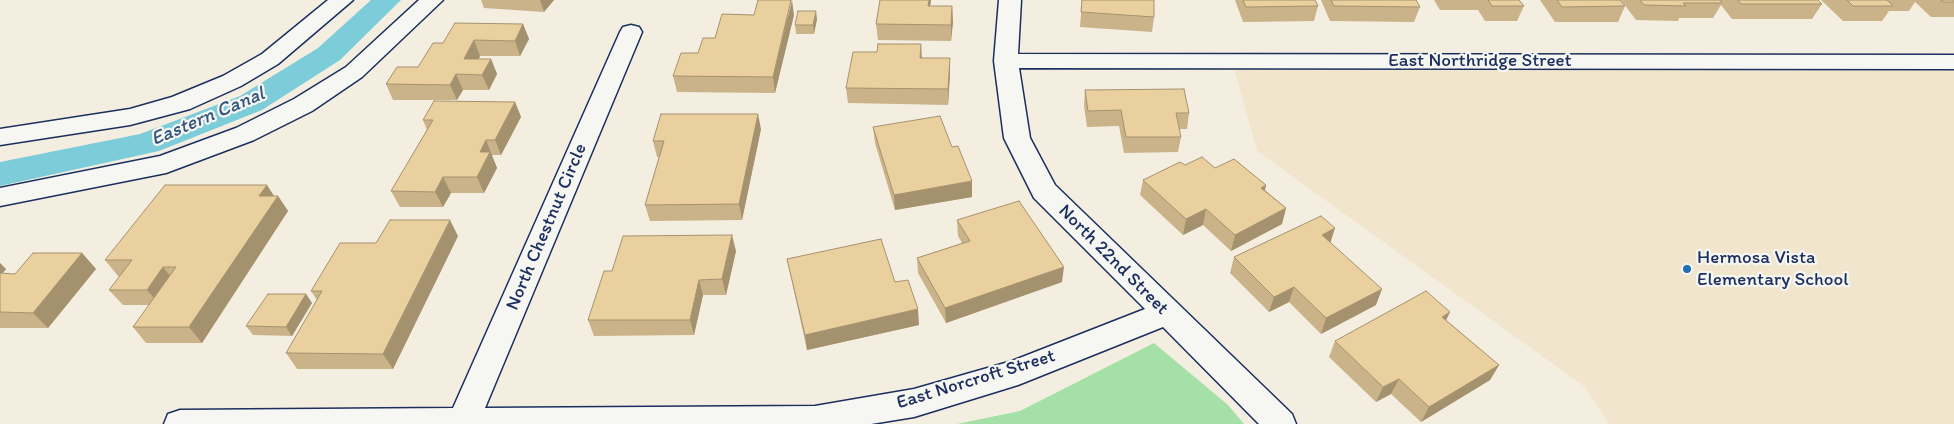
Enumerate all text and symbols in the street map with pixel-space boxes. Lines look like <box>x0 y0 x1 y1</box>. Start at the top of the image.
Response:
street label: East Northridge Street <box>1388 50 1572 72</box>
water label: Eastern Canal <box>148 82 268 152</box>
street label: North Chestnut Circle <box>502 140 592 314</box>
street label: North 22nd Street <box>1053 200 1173 320</box>
place label: Hermosa Vista Elementary School <box>1697 247 1849 291</box>
marker: Hermosa Vista Elementary School <box>1681 263 1693 275</box>
street label: East Norcroft Street <box>894 345 1058 415</box>

